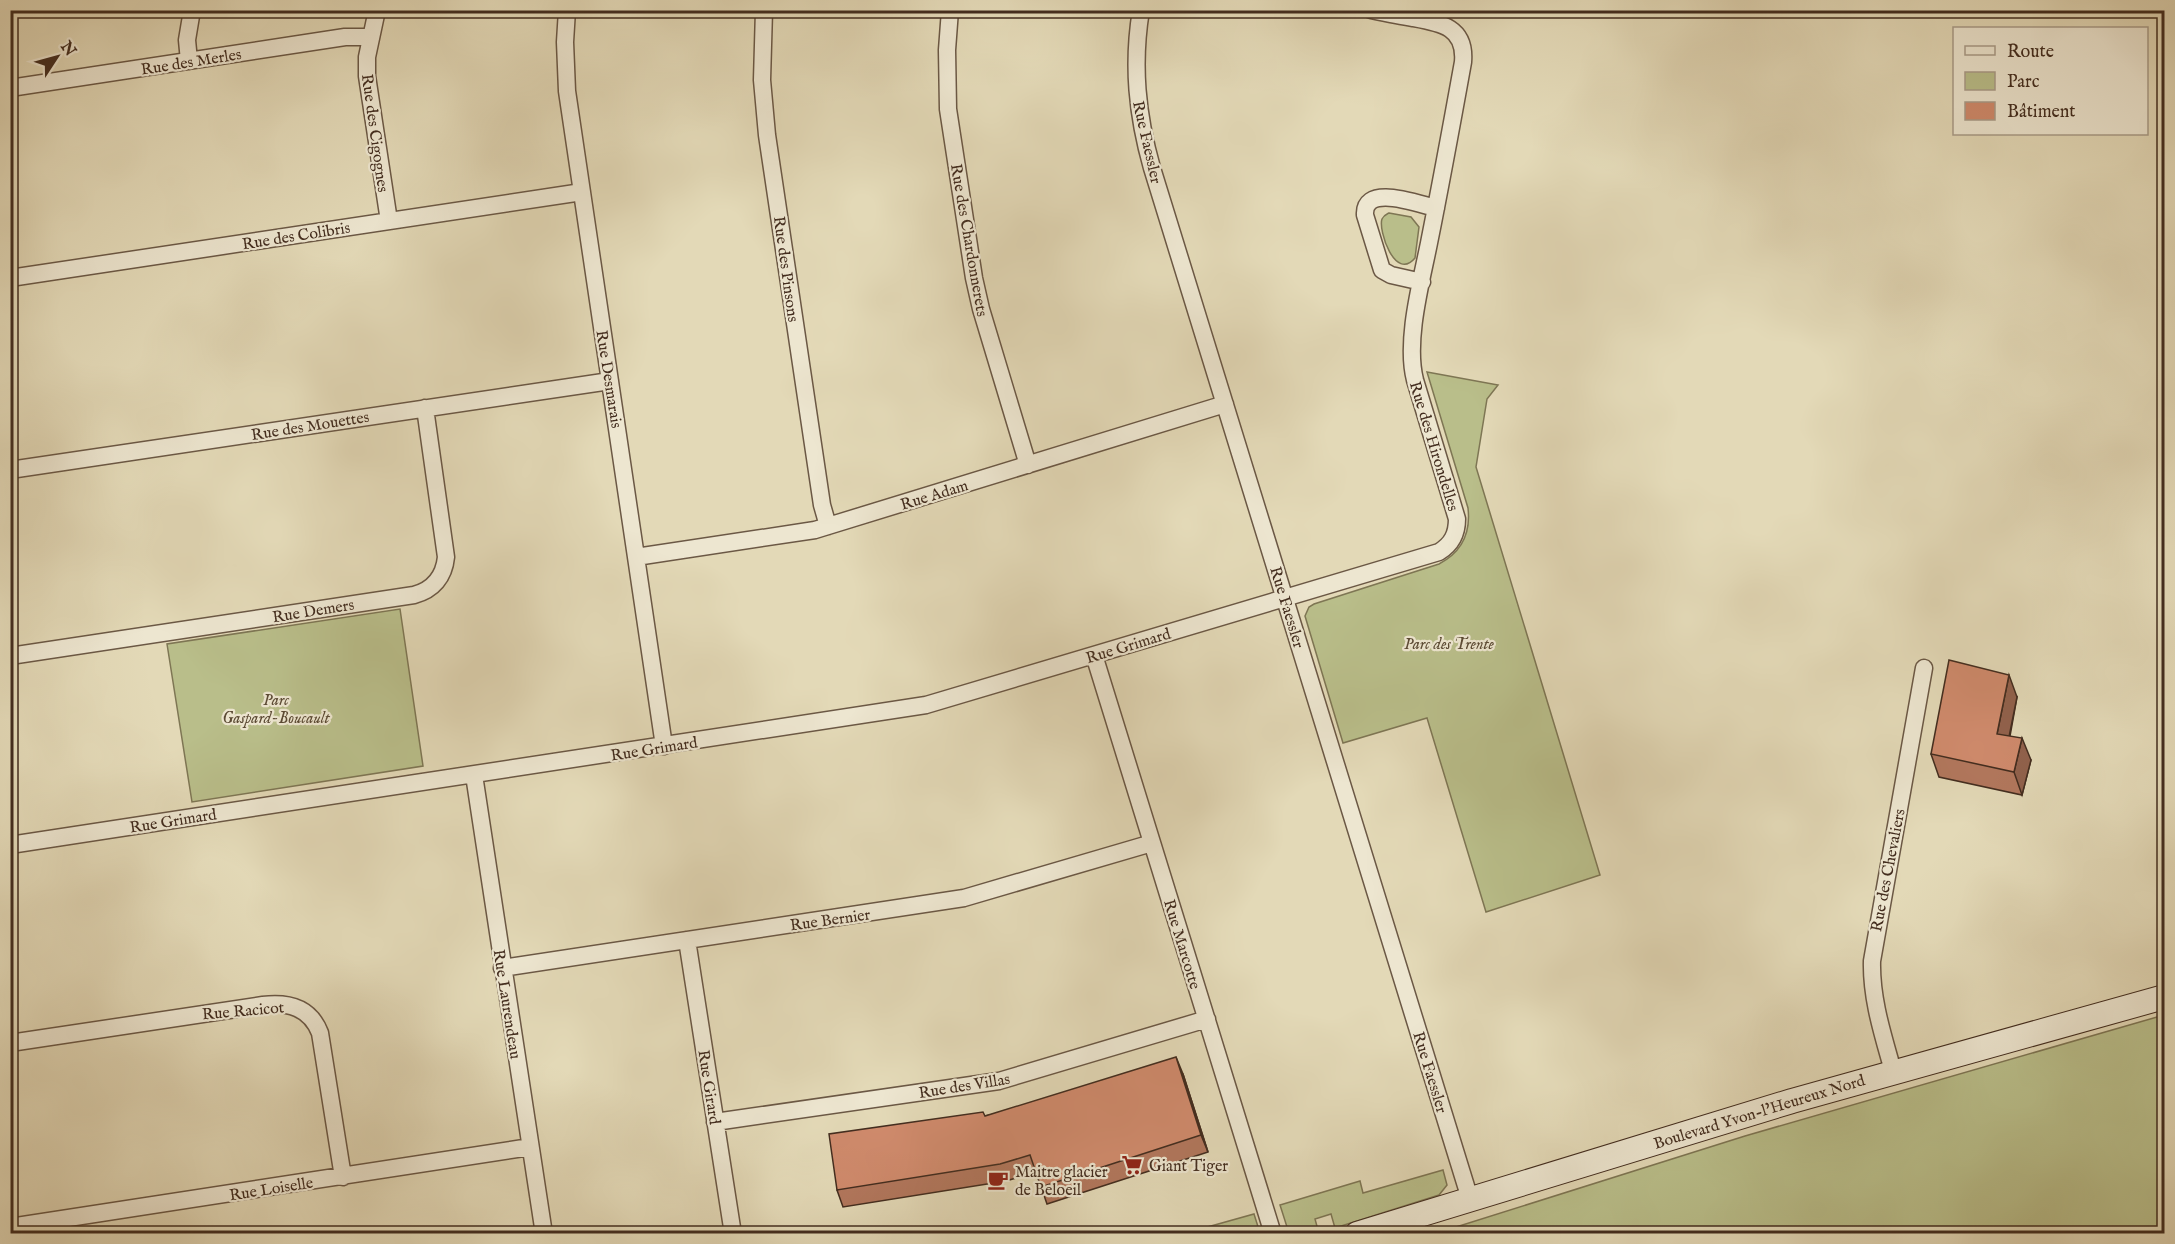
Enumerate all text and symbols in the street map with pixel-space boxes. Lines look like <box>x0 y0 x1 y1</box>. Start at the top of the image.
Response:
north arrow <box>27 27 87 87</box>
legend <box>1953 27 2148 135</box>
text: N <box>55 37 80 61</box>
text: Route <box>2007 41 2054 64</box>
street label: Rue des Merles <box>140 45 243 81</box>
text: Parc <box>2007 71 2040 94</box>
street label: Rue des Cigognes <box>356 73 392 194</box>
street label: Rue Faessler <box>1127 99 1165 186</box>
text: Bâtiment <box>2007 101 2076 124</box>
street label: Rue des Chardonnerets <box>945 162 991 319</box>
street label: Rue des Pinsons <box>768 215 802 324</box>
street label: Rue des Colibris <box>241 219 352 255</box>
street label: Rue Desmarais <box>590 329 626 430</box>
street label: Rue des Hirondelles <box>1404 379 1462 514</box>
street label: Rue des Mouettes <box>250 408 371 446</box>
street label: Rue Adam <box>898 476 971 516</box>
street label: Rue Faessler <box>1264 564 1308 651</box>
street label: Rue Demers <box>271 596 356 628</box>
street label: Rue Grimard <box>1084 624 1174 669</box>
park label: Parc des Trente <box>1404 635 1495 655</box>
park label: Parc Gaspard-Boucault <box>222 691 331 729</box>
street label: Rue Grimard <box>609 733 700 767</box>
street label: Rue Grimard <box>128 805 219 839</box>
street label: Rue des Chevaliers <box>1867 807 1911 934</box>
street label: Rue Marcotte <box>1158 897 1204 992</box>
street label: Rue Bernier <box>789 905 872 937</box>
street label: Rue Laurendeau <box>487 948 525 1061</box>
street label: Rue Racicot <box>201 998 286 1026</box>
street label: Rue Faessler <box>1407 1029 1451 1116</box>
street label: Rue Girard <box>692 1049 724 1127</box>
street label: Rue des Villas <box>917 1070 1012 1104</box>
street label: Boulevard Yvon-l'Heureux Nord <box>1651 1071 1868 1155</box>
supermarket icon: Giant Tiger <box>1120 1153 1144 1177</box>
place label: Giant Tiger <box>1149 1157 1228 1177</box>
place label: Maitre glacier de Beloeil <box>1015 1163 1108 1201</box>
cafe icon: Maitre glacier de Beloeil <box>986 1168 1010 1192</box>
street label: Rue Loiselle <box>228 1173 315 1206</box>

